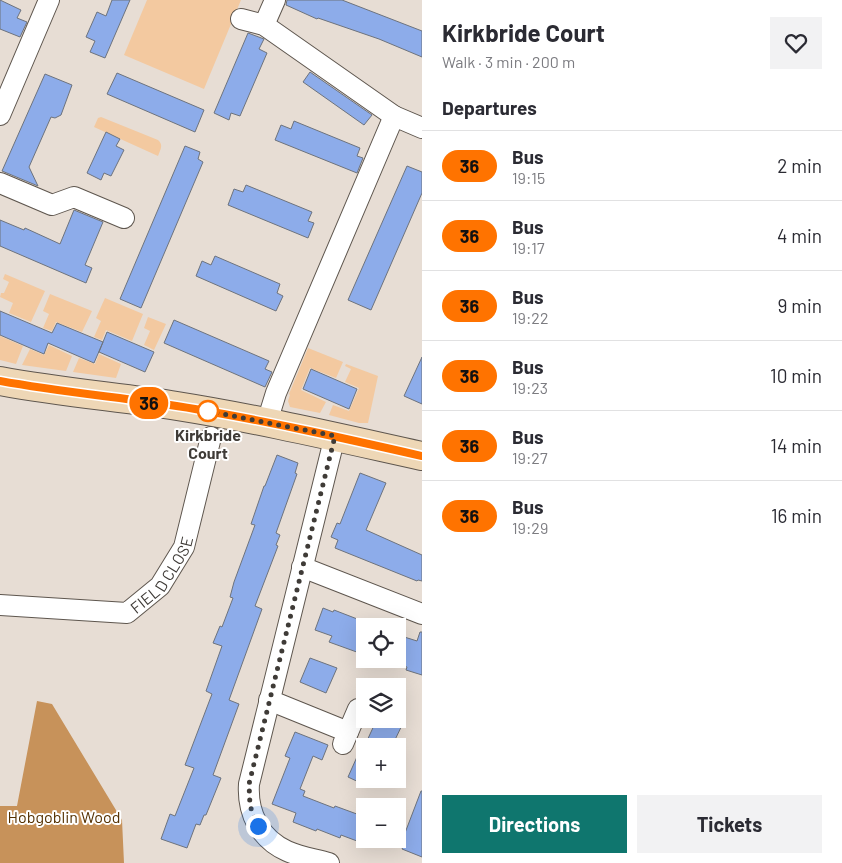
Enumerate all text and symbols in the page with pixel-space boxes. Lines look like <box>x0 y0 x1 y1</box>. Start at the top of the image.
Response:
button: heart <box>770 17 822 69</box>
text: Kirkbride Court <box>442 18 605 47</box>
text: Walk · 3 min · 200 m <box>442 52 575 71</box>
text: Departures <box>442 96 537 119</box>
text: Bus <box>512 145 544 168</box>
text: 2 min <box>777 154 822 177</box>
text: 36 <box>460 155 479 177</box>
text: 19:15 <box>512 168 545 187</box>
text: Bus <box>512 215 544 238</box>
text: 4 min <box>777 224 822 247</box>
text: 36 <box>460 225 479 247</box>
text: 19:17 <box>512 238 545 257</box>
text: Bus <box>512 285 544 308</box>
text: 9 min <box>778 294 822 317</box>
text: 36 <box>460 295 479 317</box>
text: 19:22 <box>512 308 549 327</box>
text: Bus <box>512 355 544 378</box>
text: 10 min <box>770 364 822 387</box>
text: 36 <box>460 365 479 387</box>
text: 19:23 <box>512 378 548 397</box>
line badge: 36 <box>126 387 172 419</box>
text: 36 <box>139 392 159 414</box>
marker: Kirkbride Court <box>197 400 219 422</box>
place label: Kirkbride Court <box>175 425 241 462</box>
text: Bus <box>512 425 544 448</box>
text: 14 min <box>770 434 822 457</box>
text: 36 <box>460 435 479 457</box>
text: 19:27 <box>512 448 548 467</box>
text: Bus <box>512 495 544 518</box>
text: 16 min <box>771 504 822 527</box>
text: 36 <box>460 505 479 527</box>
text: 19:29 <box>512 518 548 537</box>
street label: FIELD CLOSE <box>126 534 196 616</box>
map controls <box>356 618 406 848</box>
button: locate <box>356 618 406 668</box>
button: layers <box>356 678 406 728</box>
button: + <box>356 738 406 788</box>
button: Directions <box>442 795 627 853</box>
button: Tickets <box>637 795 822 853</box>
button: − <box>356 798 406 848</box>
park label: Hobgoblin Wood <box>8 807 120 826</box>
your location <box>246 814 271 839</box>

